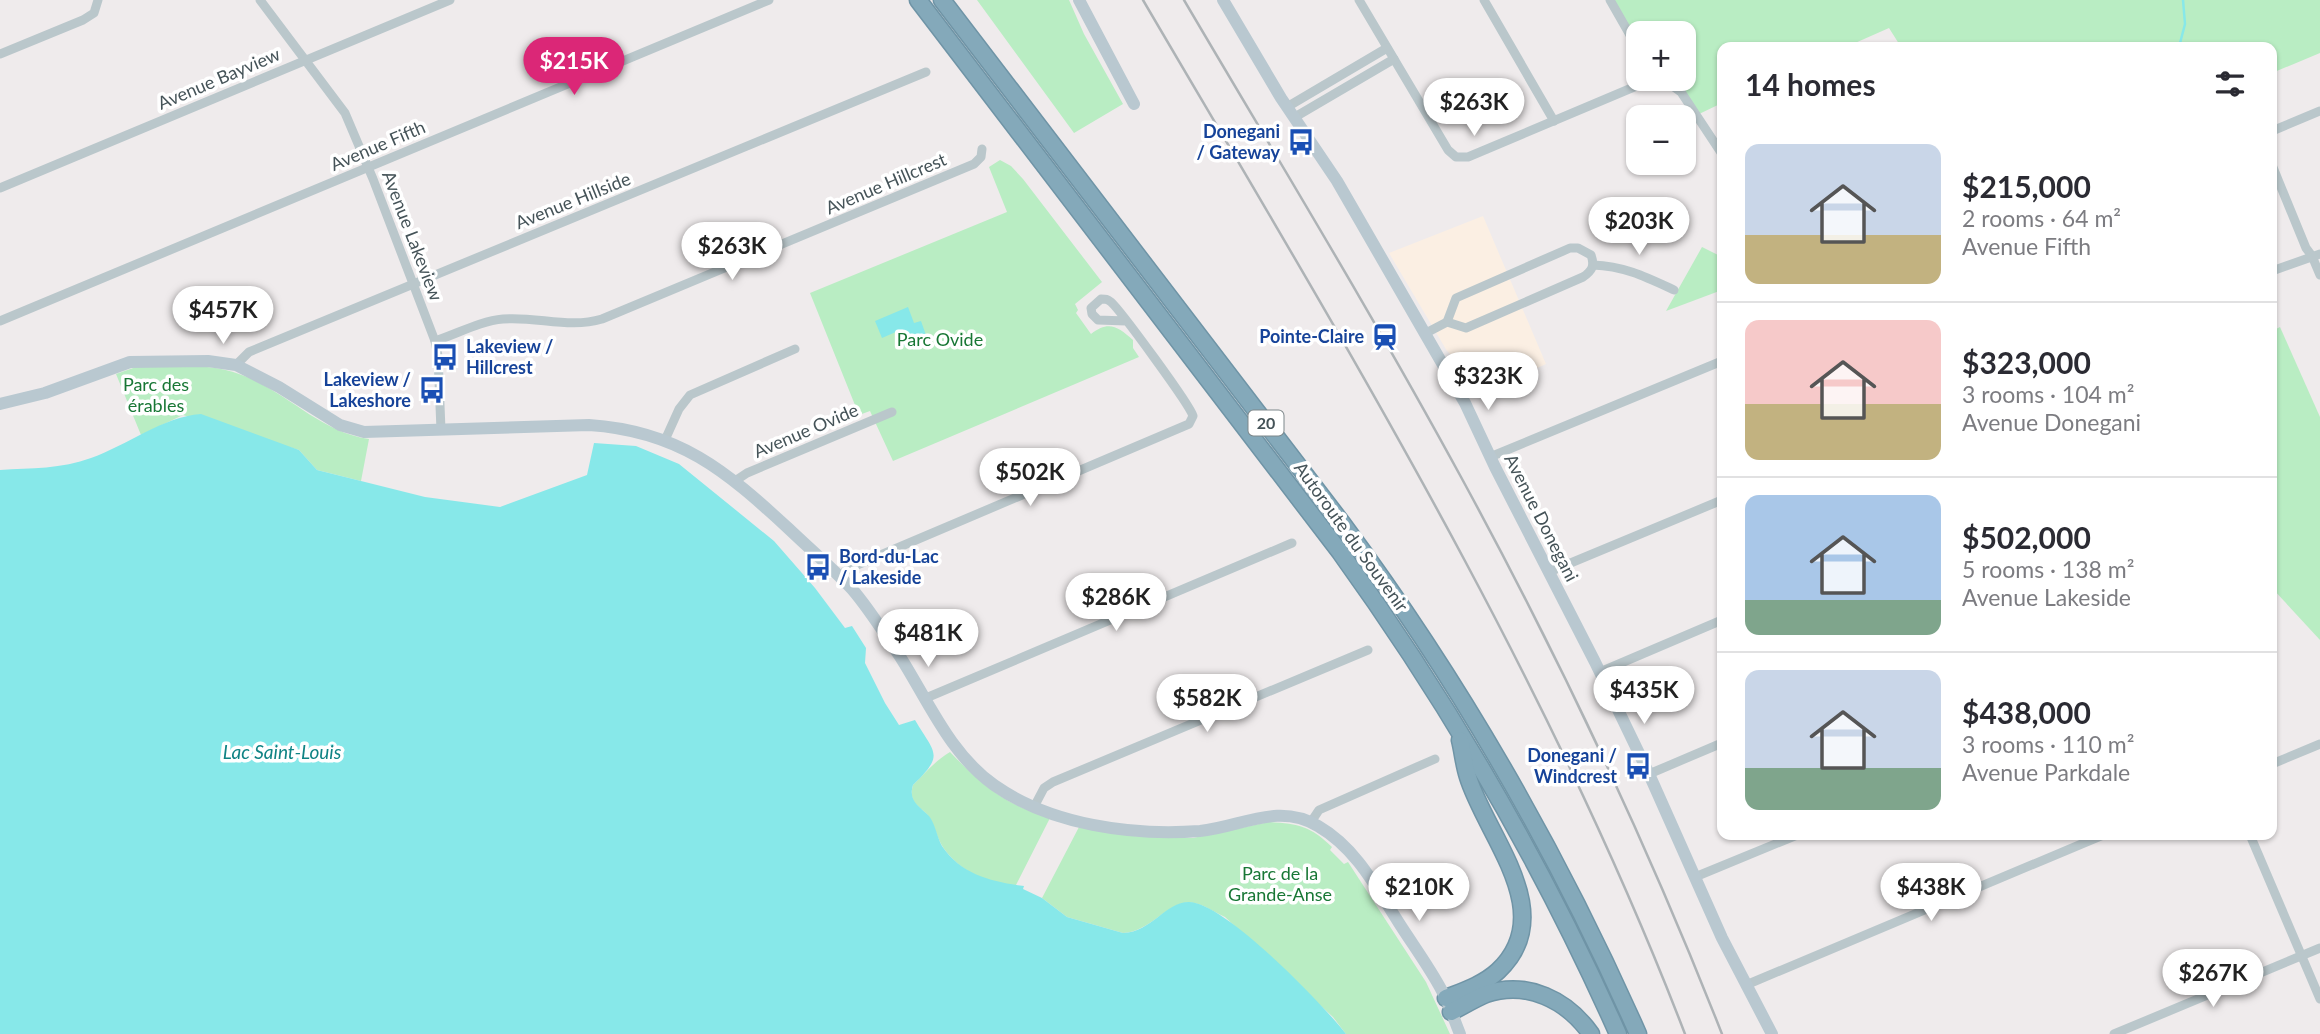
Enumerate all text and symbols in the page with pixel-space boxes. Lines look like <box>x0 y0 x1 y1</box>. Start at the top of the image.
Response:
map controls <box>1626 21 1696 175</box>
button: + <box>1626 21 1696 91</box>
pin: $215K <box>525 38 623 97</box>
street label: Avenue Bayview <box>154 42 283 114</box>
text: $215K <box>539 46 609 74</box>
icon: filters <box>2211 65 2249 103</box>
text: 14 homes <box>1745 66 1876 102</box>
pin: $263K <box>1425 78 1523 138</box>
text: $263K <box>1439 87 1509 115</box>
button: − <box>1626 105 1696 175</box>
street label: Avenue Fifth <box>327 115 428 175</box>
place label: Donegani / Gateway <box>1196 120 1280 163</box>
bus stop icon: Donegani / Gateway <box>1286 127 1316 157</box>
street label: Avenue Hillcrest <box>822 148 950 218</box>
street label: Avenue Hillside <box>512 167 633 233</box>
street label: Avenue Lakeview <box>378 168 448 304</box>
text: $215,000 <box>1962 168 2091 204</box>
icon: home <box>1801 172 1885 256</box>
pin: $203K <box>1590 198 1688 257</box>
text: 2 rooms · 64 m² <box>1962 204 2121 232</box>
text: $203K <box>1604 206 1674 234</box>
pin: $263K <box>683 222 781 282</box>
text: $263K <box>697 231 767 259</box>
text: Avenue Fifth <box>1962 232 2091 260</box>
pin: $457K <box>174 286 272 346</box>
text: $457K <box>188 295 258 323</box>
station icon: Pointe-Claire <box>1370 322 1400 352</box>
place label: Pointe-Claire <box>1259 325 1364 347</box>
park label: Parc Ovide <box>897 328 983 350</box>
place label: Lakeview / Hillcrest <box>466 335 553 378</box>
bus stop icon: Lakeview / Hillcrest <box>430 342 460 372</box>
text: $323,000 <box>1962 344 2091 380</box>
icon: home <box>1801 348 1885 432</box>
pin: $323K <box>1439 352 1537 412</box>
text: $323K <box>1453 361 1523 389</box>
place label: Lakeview / Lakeshore <box>324 368 411 411</box>
park label: Parc des érables <box>123 373 189 416</box>
bus stop icon: Lakeview / Lakeshore <box>417 375 447 405</box>
text: 3 rooms · 104 m² <box>1962 380 2134 408</box>
street label: Avenue Ovide <box>750 398 861 462</box>
text: Avenue Donegani <box>1962 408 2141 436</box>
road number: 20 <box>1248 410 1284 436</box>
pin: $502K <box>981 448 1079 508</box>
street label: Avenue Donegani <box>1500 450 1584 585</box>
text: $502K <box>995 457 1065 485</box>
street label: Autoroute du Souvenir <box>1290 457 1414 616</box>
text: $502,000 <box>1962 519 2091 555</box>
icon: home <box>1801 523 1885 607</box>
place label: Bord-du-Lac / Lakeside <box>839 545 939 588</box>
bus stop icon: Bord-du-Lac / Lakeside <box>803 552 833 582</box>
text: 5 rooms · 138 m² <box>1962 555 2134 583</box>
pin: $286K <box>1067 574 1165 633</box>
text: $286K <box>1081 582 1151 610</box>
text: Avenue Lakeside <box>1962 583 2131 611</box>
pin: $481K <box>879 610 977 669</box>
text: $481K <box>893 618 963 646</box>
pin: $435K <box>1595 666 1693 726</box>
pin: $582K <box>1158 674 1256 734</box>
text: $435K <box>1609 675 1679 703</box>
text: $582K <box>1172 683 1242 711</box>
text: $438,000 <box>1962 694 2091 730</box>
icon: home <box>1801 698 1885 782</box>
text: 3 rooms · 110 m² <box>1962 730 2134 758</box>
water label: Lac Saint-Louis <box>223 740 342 763</box>
place label: Donegani / Windcrest <box>1527 744 1617 787</box>
bus stop icon: Donegani / Windcrest <box>1623 751 1653 781</box>
text: Avenue Parkdale <box>1962 758 2130 786</box>
park label: Parc de la Grande-Anse <box>1228 862 1332 905</box>
pin: $210K <box>1370 864 1468 923</box>
pin: $438K <box>1882 864 1980 923</box>
text: $210K <box>1384 872 1454 900</box>
text: $438K <box>1896 872 1966 900</box>
pin: $267K <box>2164 950 2262 1009</box>
text: $267K <box>2178 958 2248 986</box>

